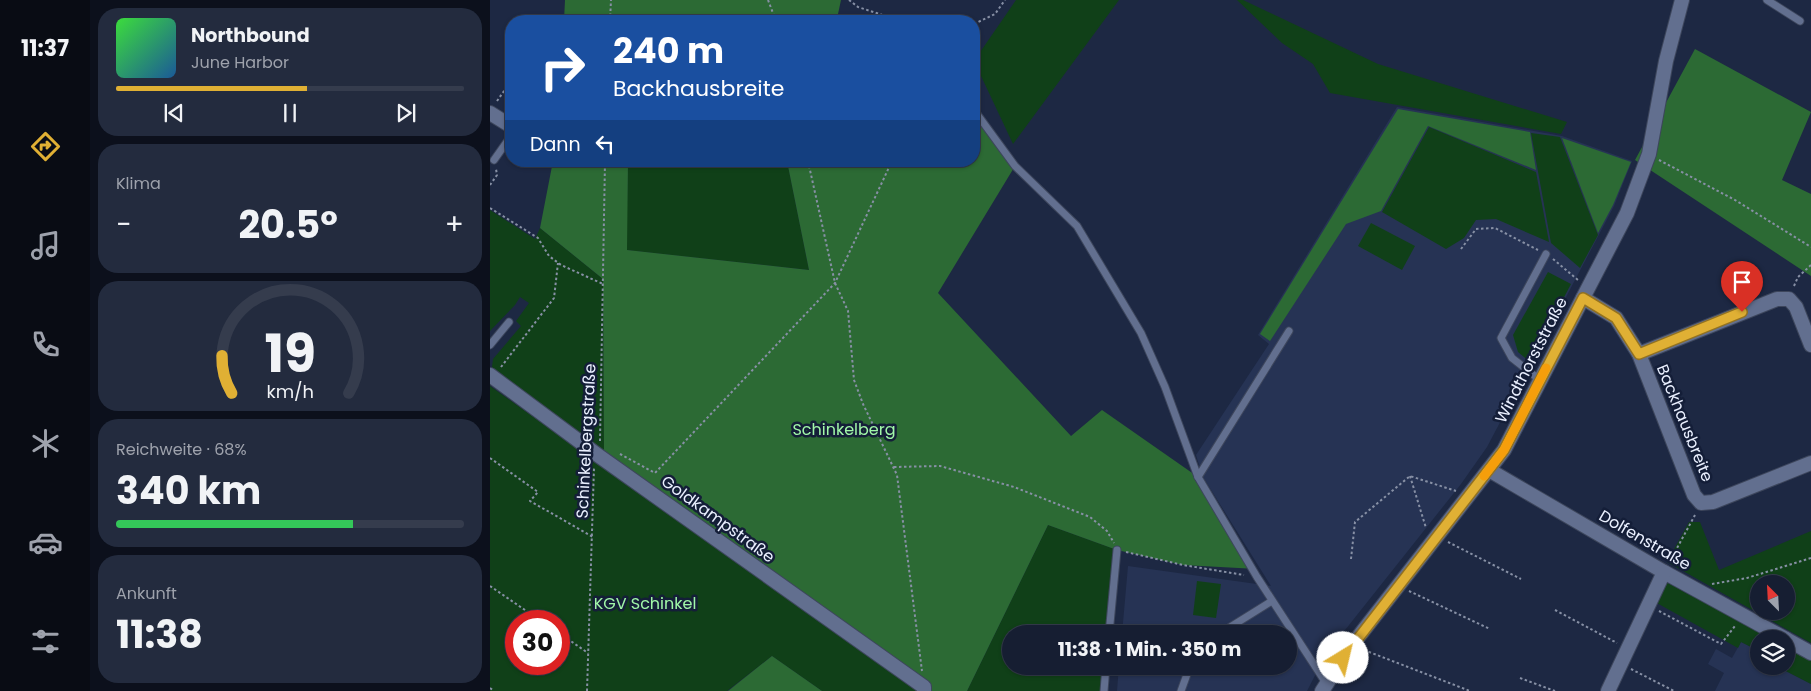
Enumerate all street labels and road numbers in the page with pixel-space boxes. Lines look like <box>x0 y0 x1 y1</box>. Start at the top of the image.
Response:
street label: Windthorststraße <box>1489 293 1573 427</box>
street label: Backhausbreite <box>1651 361 1719 485</box>
street label: Schinkelbergstraße <box>570 363 602 519</box>
street label: Goldkampstraße <box>656 470 780 568</box>
street label: Dolfenstraße <box>1595 504 1695 576</box>

